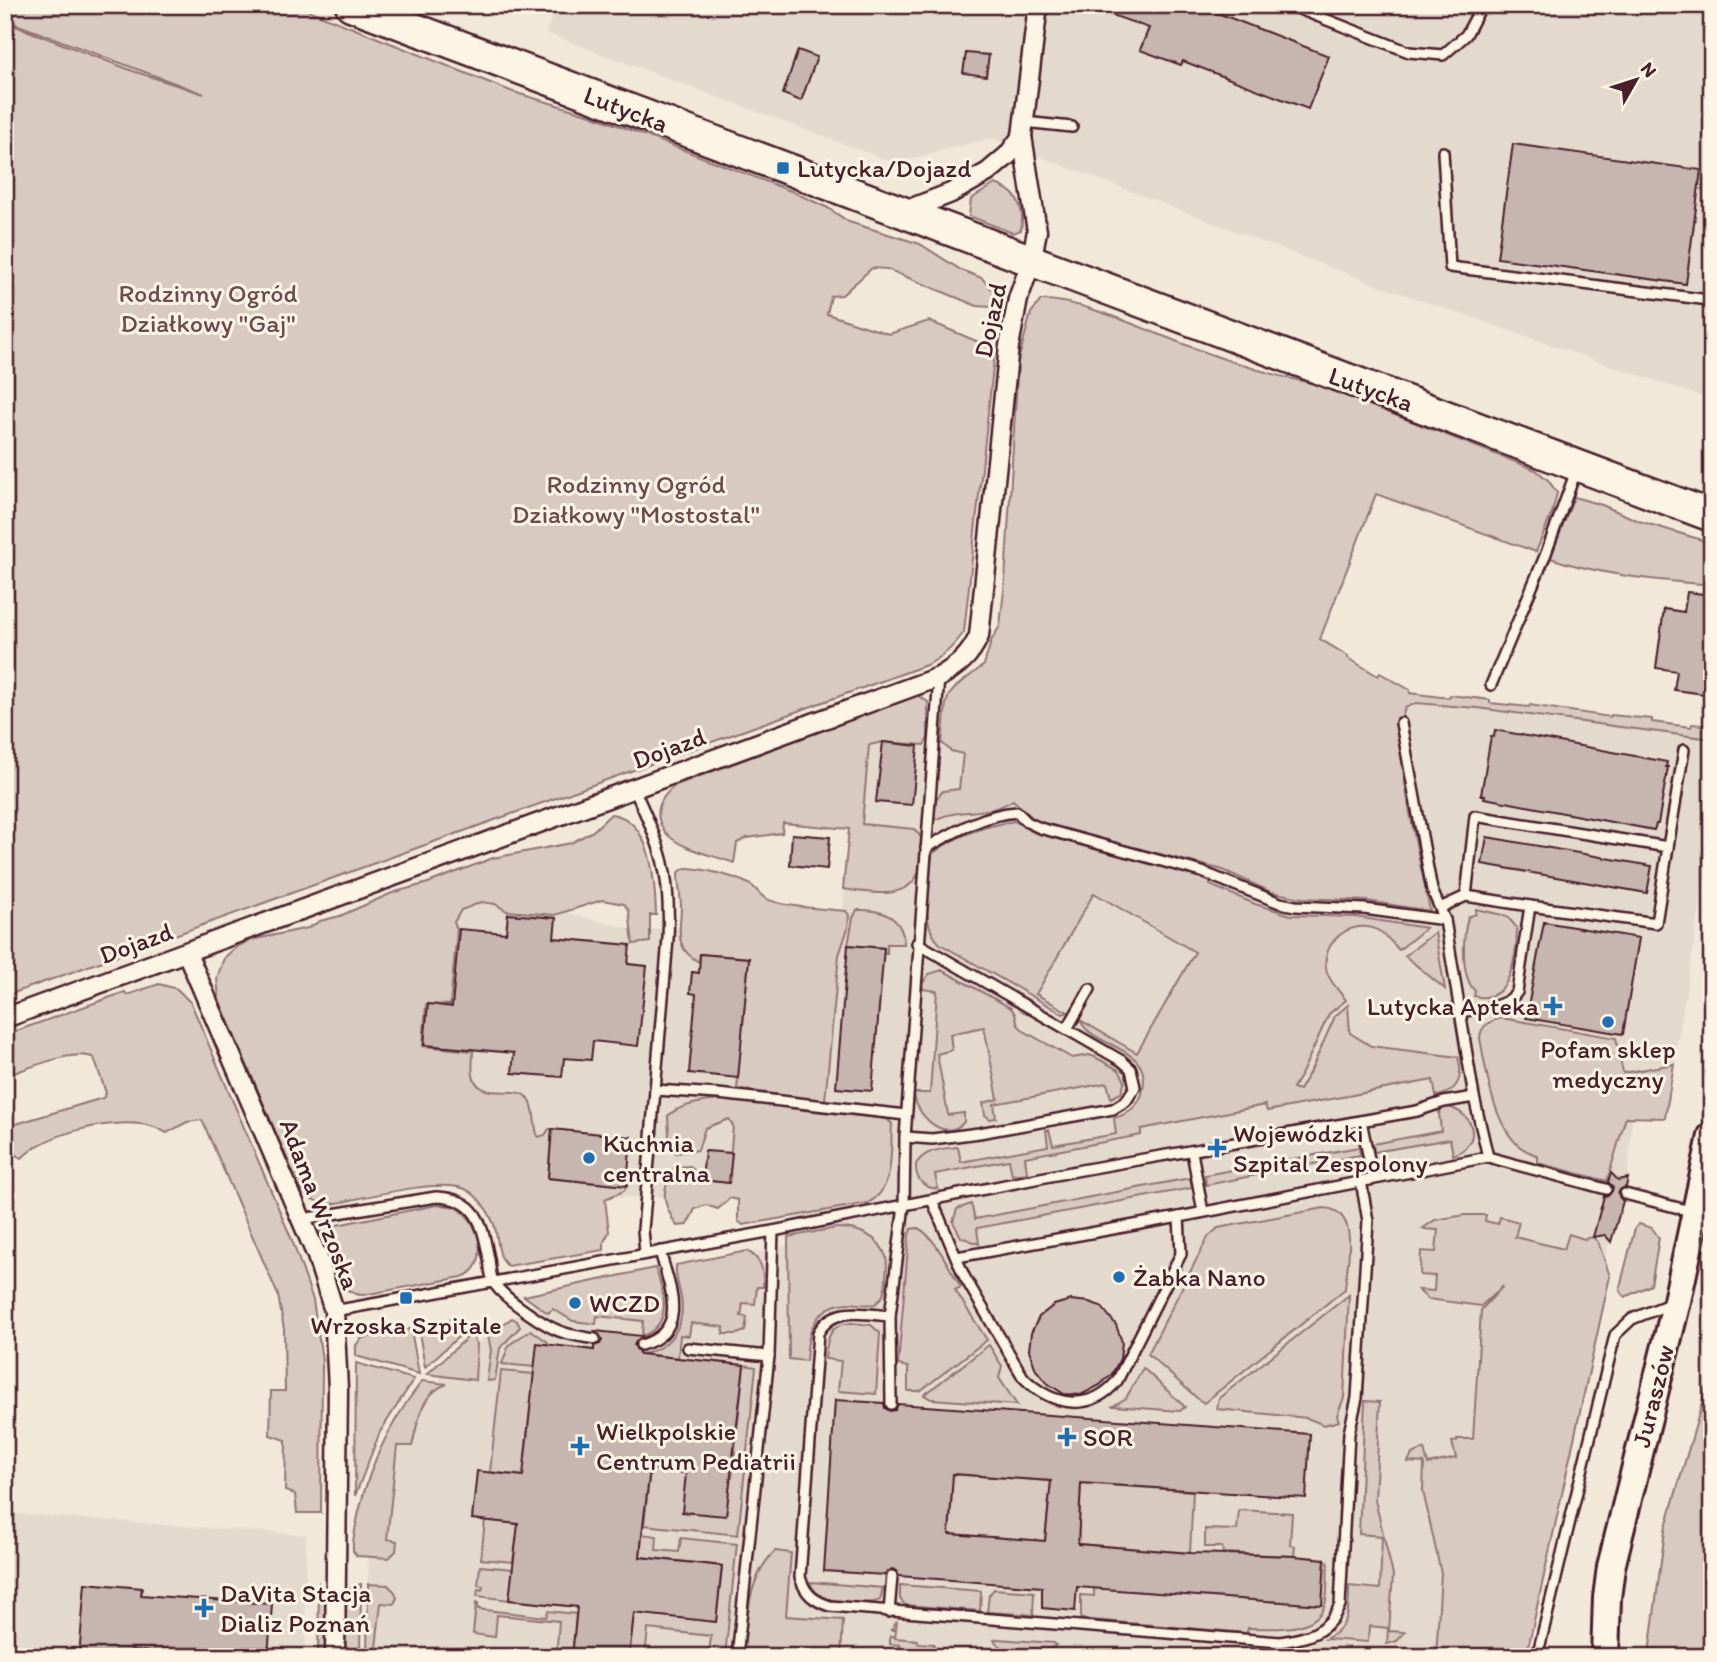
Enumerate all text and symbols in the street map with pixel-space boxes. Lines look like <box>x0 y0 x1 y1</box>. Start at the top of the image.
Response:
north arrow <box>1602 46 1672 116</box>
text: N <box>1636 57 1662 82</box>
street label: Lutycka <box>579 78 673 140</box>
place label: Lutycka/Dojazd <box>797 152 971 184</box>
marker: Lutycka/Dojazd <box>775 160 791 176</box>
park label: Rodzinny Ogród Działkowy "Gaj" <box>119 277 298 339</box>
street label: Dojazd <box>966 280 1014 360</box>
street label: Lutycka <box>1324 359 1418 419</box>
park label: Rodzinny Ogród Działkowy "Mostostal" <box>512 468 760 530</box>
street label: Dojazd <box>628 720 710 776</box>
street label: Dojazd <box>95 915 177 971</box>
place label: Lutycka Apteka <box>1367 990 1539 1022</box>
marker: Lutycka Apteka <box>1545 998 1561 1014</box>
marker: Pofam sklep medyczny <box>1600 1014 1616 1030</box>
place label: Pofam sklep medyczny <box>1540 1033 1676 1095</box>
street label: Adama Wrzoska <box>273 1114 367 1294</box>
place label: Wojewódzki Szpital Zespolony <box>1233 1117 1428 1179</box>
place label: Kuchnia centralna <box>603 1127 710 1189</box>
marker: Wojewódzki Szpital Zespolony <box>1207 1138 1227 1158</box>
marker: Kuchnia centralna <box>581 1150 597 1166</box>
place label: Żabka Nano <box>1133 1261 1266 1293</box>
marker: Żabka Nano <box>1111 1269 1127 1285</box>
place label: WCZD <box>589 1287 660 1319</box>
marker: Wrzoska Szpitale <box>398 1290 414 1306</box>
marker: WCZD <box>567 1295 583 1311</box>
place label: Wrzoska Szpitale <box>310 1309 502 1341</box>
street label: Juraszów <box>1625 1341 1681 1451</box>
place label: Wielkpolskie Centrum Pediatrii <box>596 1415 796 1477</box>
place label: SOR <box>1083 1421 1133 1453</box>
marker: SOR <box>1057 1427 1077 1447</box>
marker: Wielkpolskie Centrum Pediatrii <box>570 1436 590 1456</box>
place label: DaVita Stacja Dializ Poznań <box>220 1577 371 1639</box>
marker: DaVita Stacja Dializ Poznań <box>194 1598 214 1618</box>

